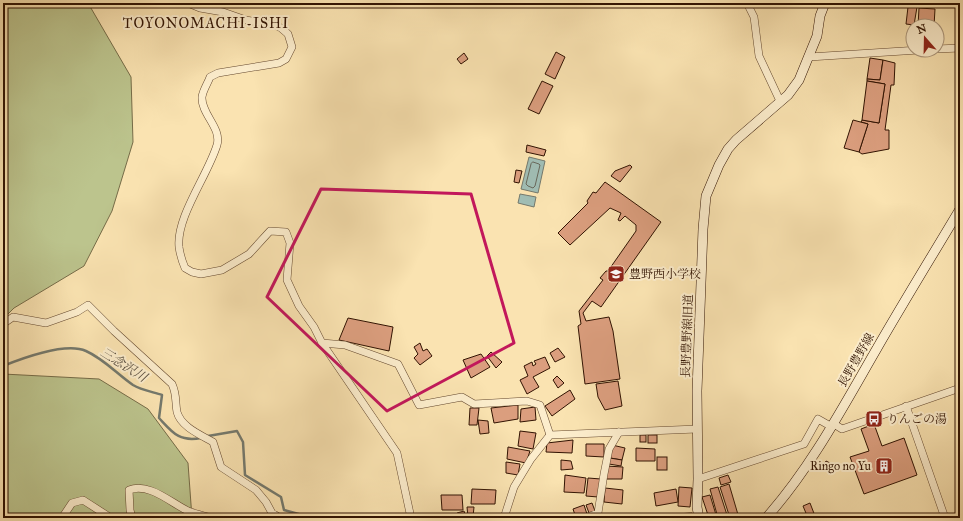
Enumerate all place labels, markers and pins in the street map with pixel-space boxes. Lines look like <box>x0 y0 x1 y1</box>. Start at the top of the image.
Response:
school or university icon: 豊野西小学校 <box>606 264 626 284</box>
place label: 豊野西小学校 <box>629 267 701 281</box>
bus stop icon: りんごの湯 <box>864 409 884 429</box>
place label: りんごの湯 <box>887 412 947 426</box>
building icon: Ringo no Yu <box>874 456 894 476</box>
place label: Ringo no Yu <box>810 459 872 474</box>

